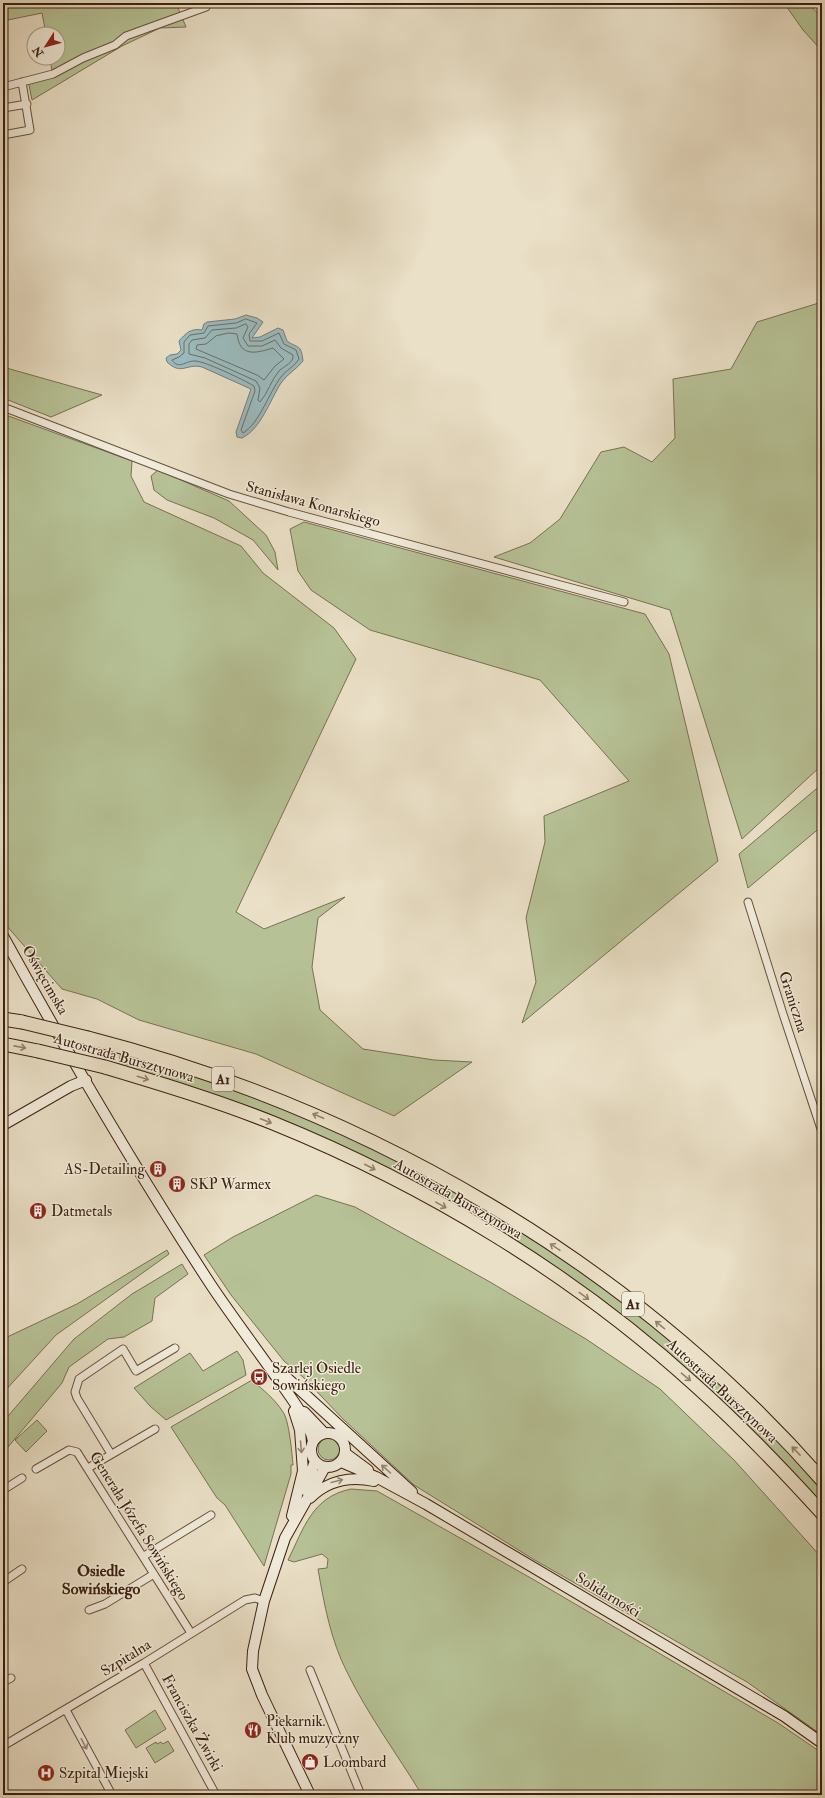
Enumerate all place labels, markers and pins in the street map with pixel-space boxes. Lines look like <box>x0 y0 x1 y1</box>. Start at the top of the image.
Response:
building icon: AS-Detailing <box>148 1159 168 1179</box>
place label: AS-Detailing <box>63 1160 146 1179</box>
building icon: SKP Warmex <box>167 1174 187 1194</box>
place label: SKP Warmex <box>190 1175 271 1194</box>
building icon: Datmetals <box>28 1201 48 1221</box>
place label: Datmetals <box>51 1202 112 1221</box>
place label: Szarlej Osiedle Sowińskiego <box>272 1359 361 1395</box>
bus stop icon: Szarlej Osiedle Sowińskiego <box>249 1367 269 1387</box>
place label: Piekarnik. Klub muzyczny <box>266 1712 359 1748</box>
restaurant icon: Piekarnik. Klub muzyczny <box>243 1720 263 1740</box>
shop icon: Loombard <box>300 1752 320 1772</box>
place label: Loombard <box>323 1753 387 1772</box>
hospital icon: Szpital Miejski <box>36 1763 56 1783</box>
place label: Szpital Miejski <box>59 1764 149 1784</box>

